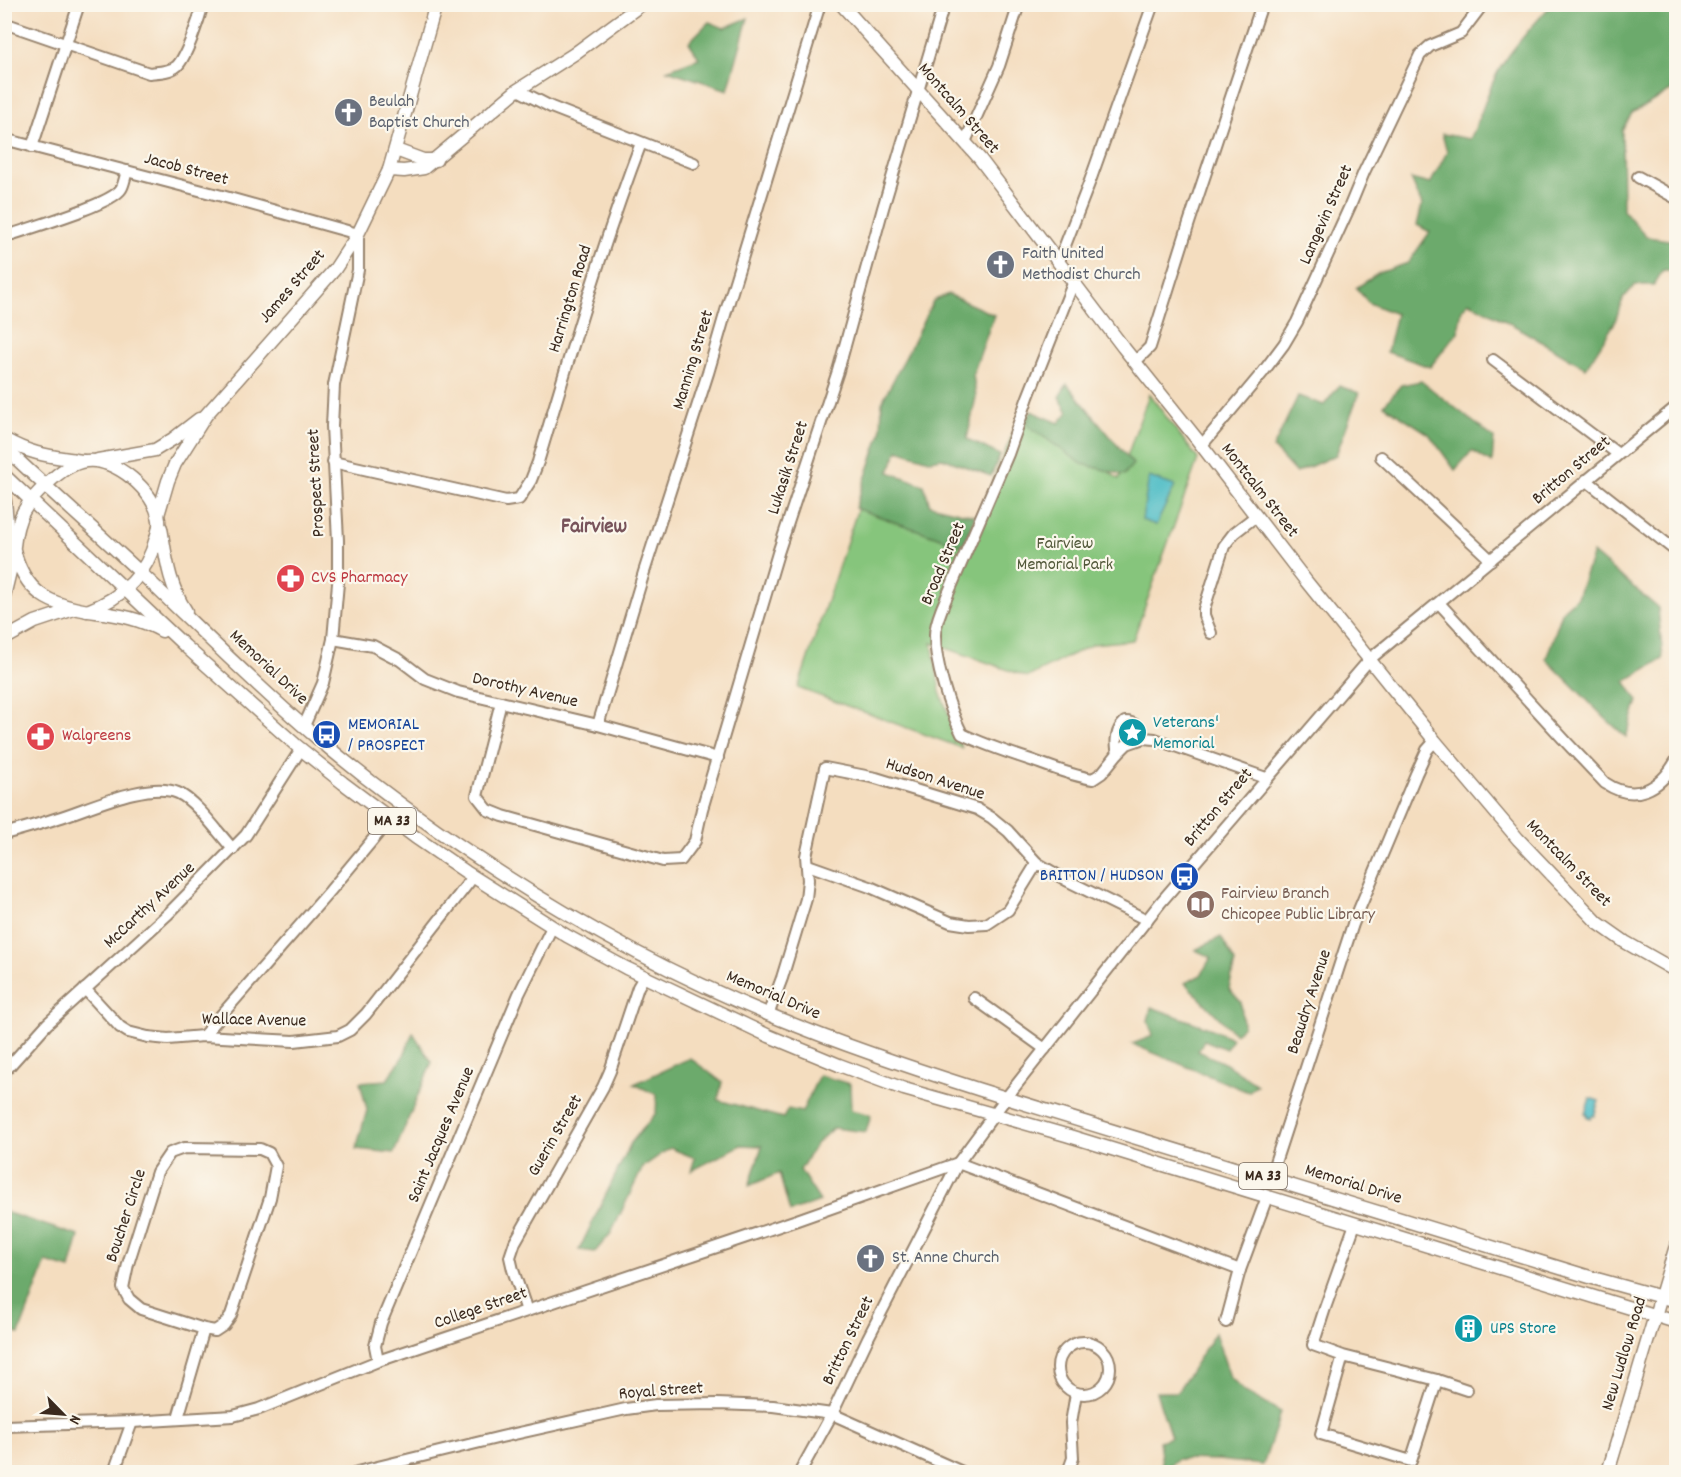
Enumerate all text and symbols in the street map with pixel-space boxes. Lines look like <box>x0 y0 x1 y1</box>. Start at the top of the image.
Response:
street label: Montcalm Street <box>911 58 1005 160</box>
place label: Beulah Baptist Church <box>369 90 470 136</box>
church icon: Beulah Baptist Church <box>332 96 364 128</box>
street label: Jacob Street <box>141 147 231 193</box>
street label: Langevin Street <box>1294 161 1360 269</box>
street label: Harrington Road <box>543 242 599 356</box>
place label: Faith United Methodist Church <box>1022 242 1141 288</box>
street label: James Street <box>254 244 332 329</box>
church icon: Faith United Methodist Church <box>985 248 1017 280</box>
street label: Manning Street <box>667 307 721 413</box>
street label: Lukasik Street <box>762 418 816 518</box>
street label: Prospect Street <box>302 428 332 538</box>
street label: Britton Street <box>1527 430 1617 511</box>
street label: Montcalm Street <box>1214 438 1304 544</box>
district label: Fairview <box>561 513 628 543</box>
street label: Broad Street <box>915 518 973 609</box>
park label: Fairview Memorial Park <box>1017 532 1113 578</box>
pharmacy icon: CVS Pharmacy <box>274 562 306 594</box>
place label: CVS Pharmacy <box>311 566 408 591</box>
street label: Memorial Drive <box>223 625 313 711</box>
street label: Dorothy Avenue <box>470 667 580 715</box>
place label: Veterans' Memorial <box>1153 711 1219 757</box>
place label: MEMORIAL / PROSPECT <box>348 713 425 759</box>
place icon: Veterans' Memorial <box>1116 717 1148 749</box>
bus stop icon: MEMORIAL / PROSPECT <box>311 719 343 751</box>
pharmacy icon: Walgreens <box>25 720 57 752</box>
place label: Walgreens <box>62 724 131 749</box>
street label: Hudson Avenue <box>882 752 988 808</box>
street label: Britton Street <box>1179 763 1260 853</box>
road number: MA 33 <box>368 808 416 834</box>
street label: Montcalm Street <box>1520 814 1617 914</box>
street label: McCarthy Avenue <box>99 857 201 955</box>
bus stop icon: BRITTON / HUDSON <box>1169 860 1201 892</box>
place label: BRITTON / HUDSON <box>1040 864 1164 889</box>
place label: Fairview Branch Chicopee Public Library <box>1221 882 1376 928</box>
library icon: Fairview Branch Chicopee Public Library <box>1184 888 1216 920</box>
street label: Beaudry Avenue <box>1281 947 1339 1057</box>
street label: Memorial Drive <box>722 965 824 1027</box>
street label: Wallace Avenue <box>202 1008 306 1034</box>
street label: Saint Jacques Avenue <box>402 1063 482 1207</box>
street label: Guerin Street <box>522 1090 590 1182</box>
street label: Memorial Drive <box>1301 1158 1405 1212</box>
road number: MA 33 <box>1239 1163 1287 1189</box>
street label: Boucher Circle <box>100 1166 154 1266</box>
church icon: St. Anne Church <box>855 1242 887 1274</box>
place label: St. Anne Church <box>892 1246 999 1271</box>
street label: College Street <box>431 1281 531 1337</box>
street label: Britton Street <box>817 1292 881 1390</box>
street label: New Ludlow Road <box>1596 1294 1654 1414</box>
building icon: UPS Store <box>1453 1313 1485 1345</box>
place label: UPS Store <box>1490 1317 1556 1342</box>
street label: Royal Street <box>618 1377 704 1407</box>
north arrow <box>33 1384 93 1444</box>
text: N <box>62 1411 86 1428</box>

